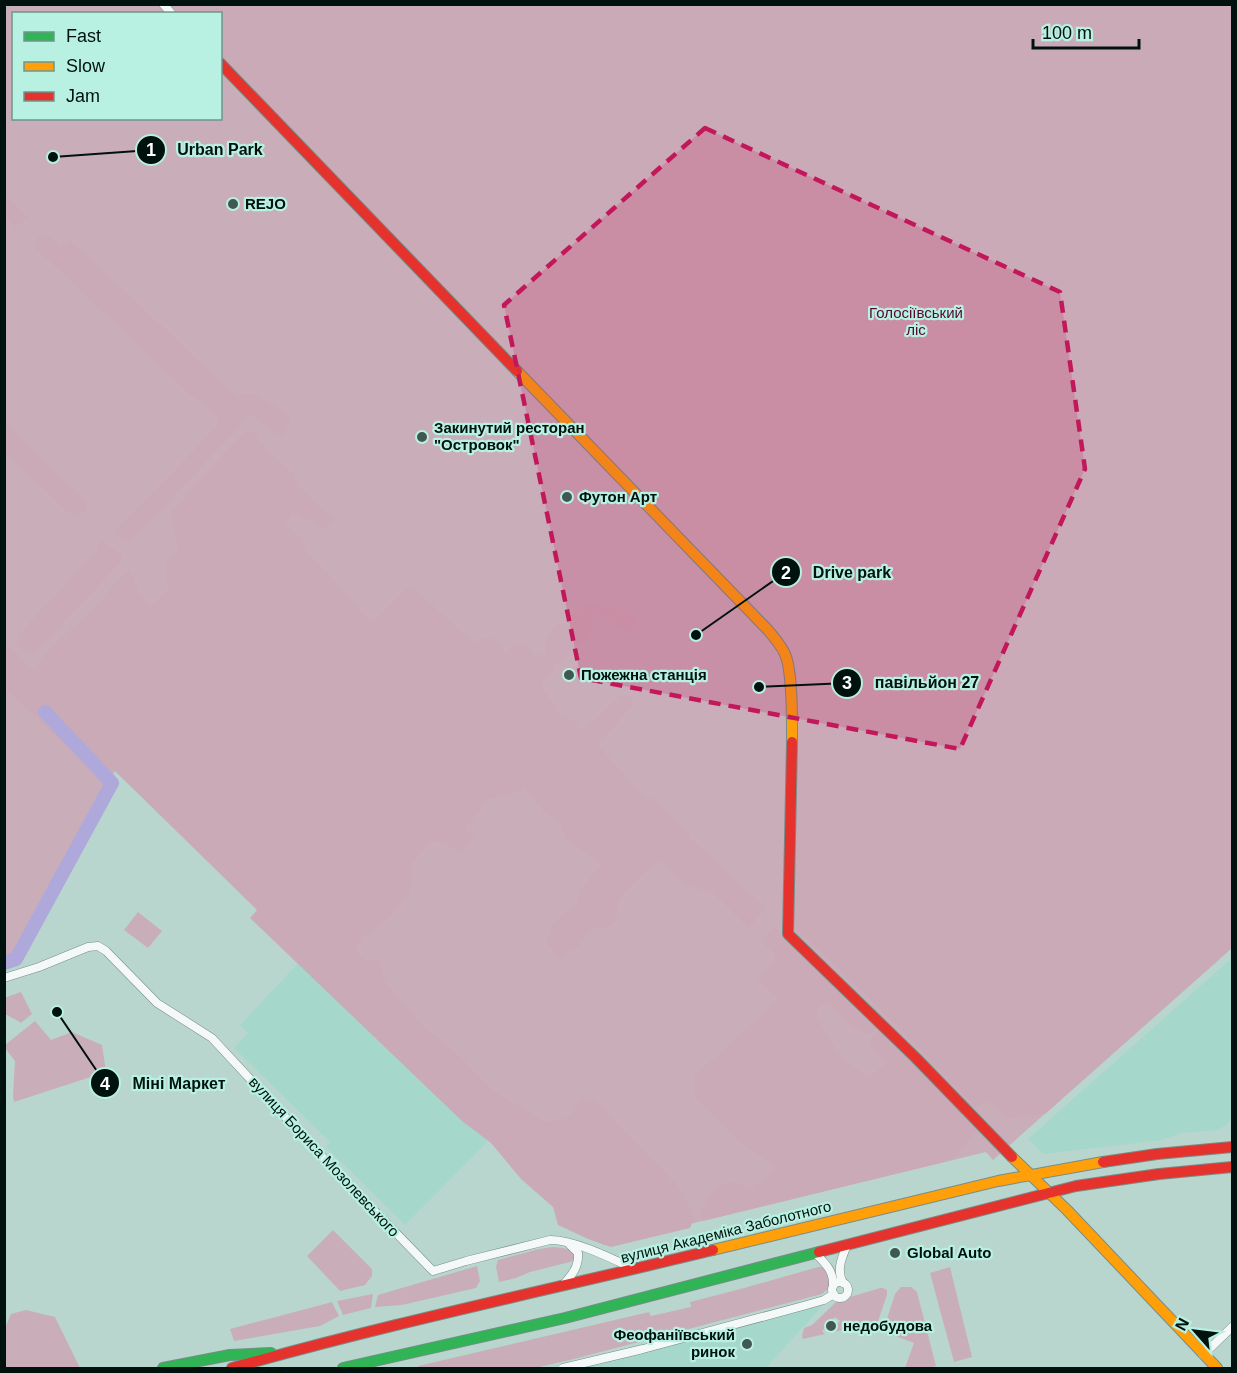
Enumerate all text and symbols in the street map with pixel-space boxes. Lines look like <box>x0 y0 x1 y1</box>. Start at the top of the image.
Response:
legend <box>12 12 222 120</box>
scale bar <box>1033 12 1140 50</box>
text: 100 m <box>1042 23 1092 43</box>
text: Fast <box>66 26 101 46</box>
text: Slow <box>66 56 106 76</box>
text: Jam <box>66 86 100 106</box>
callout: Urban Park <box>136 133 275 167</box>
text: 1 <box>146 140 156 160</box>
text: Urban Park <box>177 141 263 158</box>
place label: REJO <box>245 195 286 212</box>
marker: REJO <box>226 197 240 211</box>
park label: Голосіївський ліс <box>869 304 963 338</box>
place label: Закинутий ресторан "Островок" <box>434 419 585 453</box>
marker: Закинутий ресторан "Островок" <box>415 430 429 444</box>
place label: Футон Арт <box>579 488 657 505</box>
marker: Футон Арт <box>560 490 574 504</box>
callout: Drive park <box>771 555 903 589</box>
text: 2 <box>781 563 791 583</box>
text: Drive park <box>813 564 891 581</box>
place label: Пожежна станція <box>581 666 707 683</box>
callout: павільйон 27 <box>832 666 991 700</box>
marker: Пожежна станція <box>562 668 576 682</box>
text: 3 <box>842 673 852 693</box>
text: павільйон 27 <box>875 674 979 691</box>
callout: Міні Маркет <box>90 1066 238 1100</box>
street label: вулиця Бориса Мозолевського <box>246 1073 403 1240</box>
text: 4 <box>100 1074 110 1094</box>
text: Міні Маркет <box>132 1075 226 1092</box>
street label: вулиця Академіка Заболотного <box>619 1197 833 1266</box>
place label: Global Auto <box>907 1244 991 1261</box>
marker: Global Auto <box>888 1246 902 1260</box>
north arrow <box>1165 1301 1225 1361</box>
text: N <box>1172 1315 1192 1333</box>
place label: недобудова <box>843 1317 933 1334</box>
marker: недобудова <box>824 1319 838 1333</box>
place label: Феофаніївський ринок <box>613 1326 735 1360</box>
marker: Феофаніївський ринок <box>740 1337 754 1351</box>

